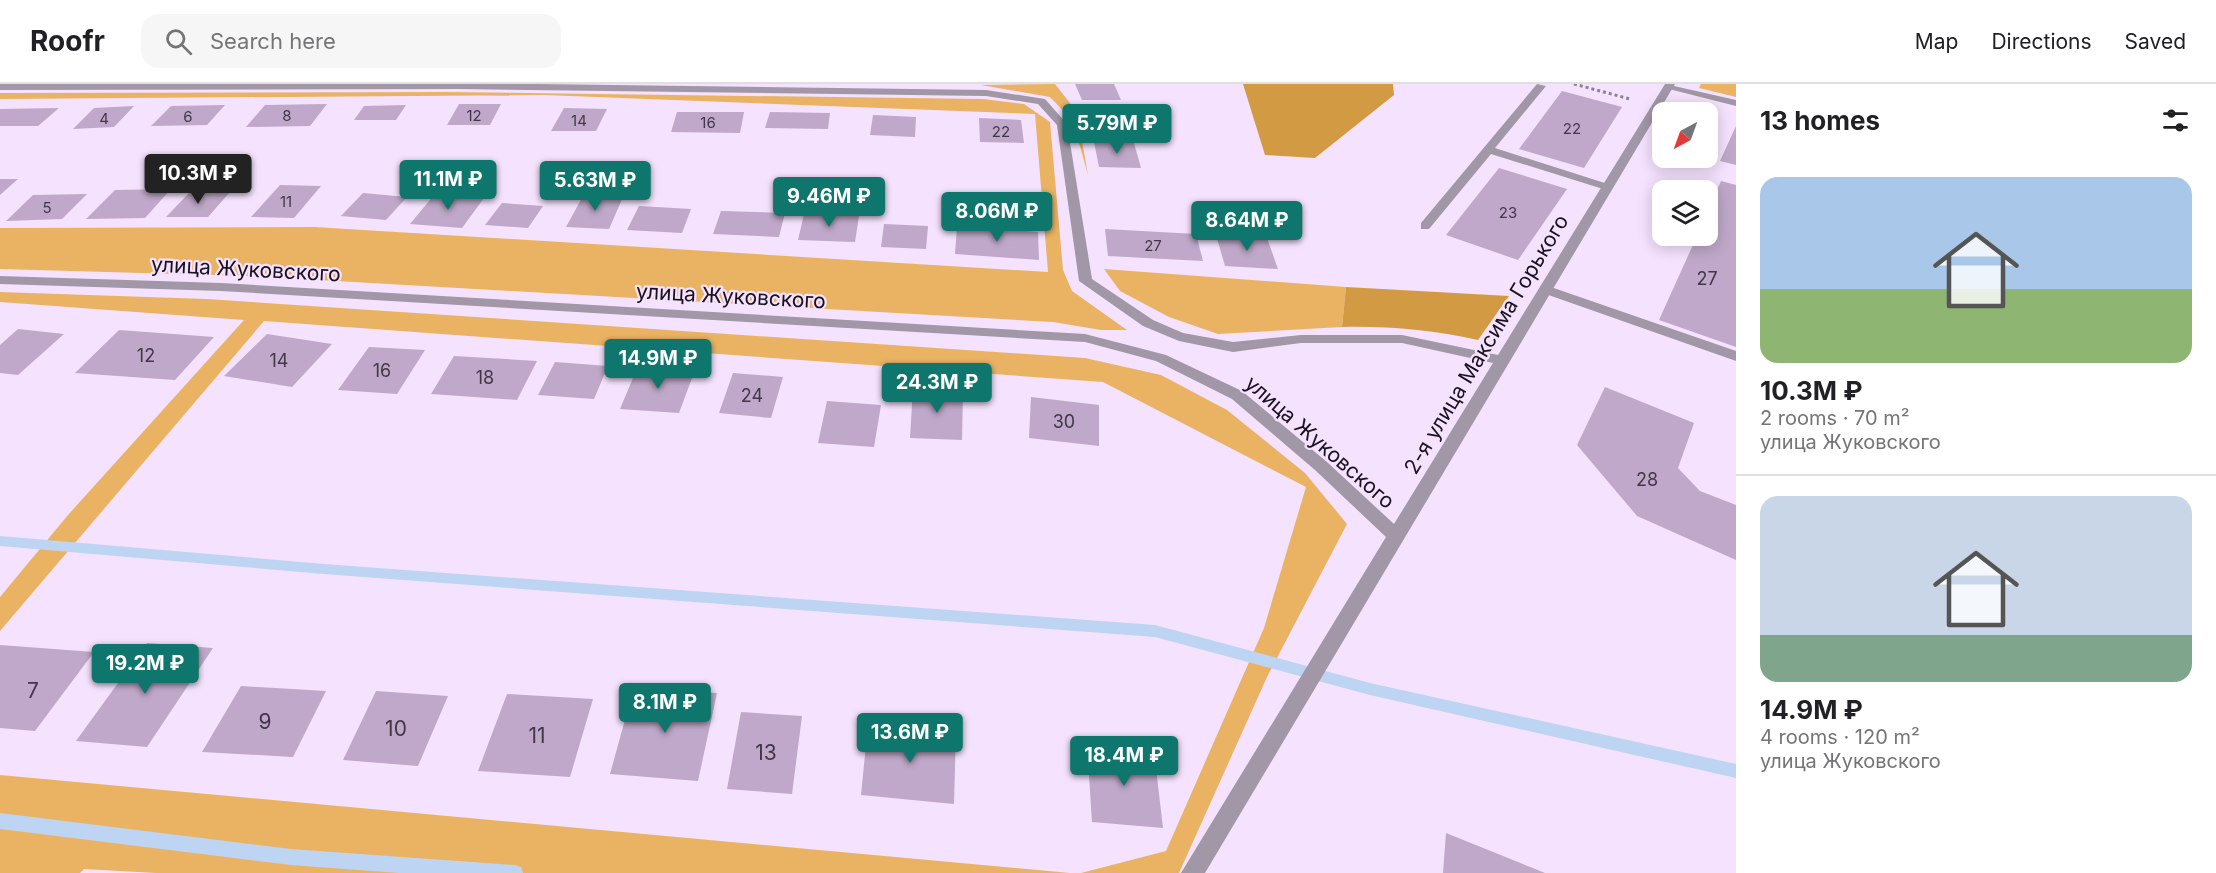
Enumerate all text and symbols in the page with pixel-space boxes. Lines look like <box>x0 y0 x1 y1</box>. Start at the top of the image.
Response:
search box <box>141 14 561 68</box>
text: Roofr <box>30 24 105 58</box>
icon: search <box>162 25 195 58</box>
text: Search here <box>210 28 336 54</box>
text: Map <box>1915 29 1958 54</box>
text: Directions <box>1991 29 2092 54</box>
text: Saved <box>2125 29 2186 54</box>
north arrow <box>1652 102 1718 168</box>
map controls <box>1652 102 1718 246</box>
pin: 5.79M ₽ <box>1062 104 1172 155</box>
icon: filters <box>2159 104 2192 137</box>
text: 13 homes <box>1760 105 1880 136</box>
house number: 8 <box>282 106 292 125</box>
house number: 12 <box>466 106 482 125</box>
house number: 6 <box>183 107 193 126</box>
house number: 4 <box>99 109 109 128</box>
house number: 14 <box>571 111 587 130</box>
text: 5.79M ₽ <box>1076 111 1158 135</box>
house number: 16 <box>700 113 716 132</box>
house number: 22 <box>1563 119 1581 138</box>
house number: 22 <box>992 122 1010 141</box>
pin: 10.3M ₽ <box>143 154 253 205</box>
pin: 11.1M ₽ <box>393 160 503 211</box>
text: 10.3M ₽ <box>159 161 237 185</box>
pin: 5.63M ₽ <box>540 161 650 212</box>
text: 11.1M ₽ <box>414 167 482 191</box>
text: 5.63M ₽ <box>554 168 636 192</box>
pin: 9.46M ₽ <box>774 177 884 228</box>
button: layers <box>1652 180 1718 246</box>
text: 9.46M ₽ <box>787 184 871 208</box>
house number: 11 <box>280 192 292 211</box>
pin: 8.06M ₽ <box>942 192 1052 243</box>
house number: 5 <box>42 198 52 217</box>
text: 8.06M ₽ <box>955 199 1039 223</box>
pin: 8.64M ₽ <box>1192 201 1302 252</box>
house number: 23 <box>1499 203 1517 222</box>
text: 8.64M ₽ <box>1205 208 1289 232</box>
street label: 2-я улица Максима Горького <box>1399 210 1573 478</box>
icon: home <box>1922 216 2030 324</box>
house number: 27 <box>1144 236 1162 255</box>
street label: улица Жуковского <box>151 252 341 286</box>
house number: 27 <box>1696 268 1718 289</box>
street label: улица Жуковского <box>636 279 826 313</box>
pin: 14.9M ₽ <box>603 339 713 390</box>
house number: 12 <box>137 345 155 366</box>
text: 14.9M ₽ <box>618 346 698 370</box>
house number: 14 <box>270 350 288 371</box>
house number: 16 <box>373 360 391 381</box>
pin: 24.3M ₽ <box>882 363 992 414</box>
house number: 18 <box>476 367 494 388</box>
text: 24.3M ₽ <box>896 370 978 394</box>
street label: улица Жуковского <box>1240 370 1400 514</box>
text: 10.3M ₽ <box>1760 375 1863 406</box>
house number: 24 <box>741 385 763 406</box>
text: 2 rooms · 70 m² <box>1760 406 1910 430</box>
house number: 30 <box>1053 411 1075 432</box>
text: улица Жуковского <box>1760 430 1941 454</box>
house number: 28 <box>1636 469 1658 490</box>
icon: home <box>1922 535 2030 643</box>
pin: 19.2M ₽ <box>90 644 200 695</box>
text: 19.2M ₽ <box>106 651 184 675</box>
house number: 7 <box>27 678 39 703</box>
pin: 8.1M ₽ <box>616 683 714 734</box>
text: 8.1M ₽ <box>633 690 697 714</box>
text: 14.9M ₽ <box>1760 694 1863 725</box>
house number: 9 <box>258 709 272 734</box>
pin: 13.6M ₽ <box>855 713 965 764</box>
house number: 10 <box>385 716 407 741</box>
text: 13.6M ₽ <box>871 720 949 744</box>
house number: 11 <box>528 723 546 748</box>
text: 4 rooms · 120 m² <box>1760 725 1920 749</box>
pin: 18.4M ₽ <box>1069 736 1179 787</box>
house number: 13 <box>755 740 777 765</box>
text: 18.4M ₽ <box>1084 743 1164 767</box>
text: улица Жуковского <box>1760 749 1941 773</box>

